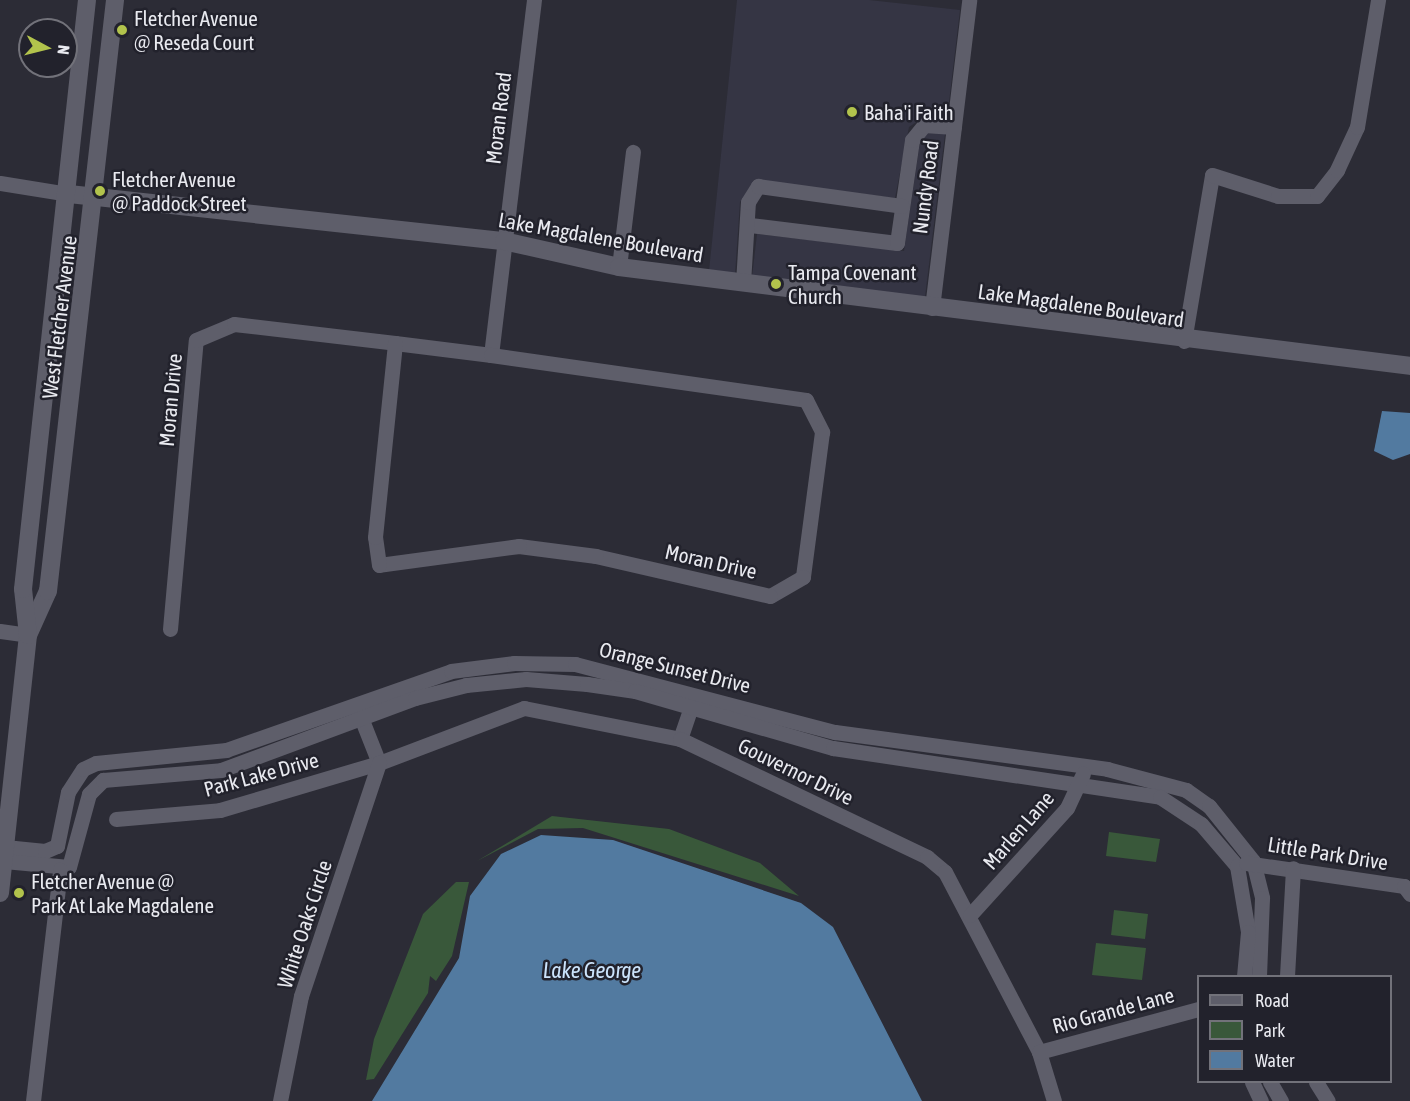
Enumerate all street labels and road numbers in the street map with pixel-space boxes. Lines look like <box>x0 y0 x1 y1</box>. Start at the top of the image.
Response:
street label: Moran Road <box>480 70 516 166</box>
street label: Nundy Road <box>907 139 943 235</box>
street label: Lake Magdalene Boulevard <box>497 207 705 267</box>
street label: West Fletcher Avenue <box>36 234 82 400</box>
street label: Lake Magdalene Boulevard <box>976 278 1186 332</box>
street label: Moran Drive <box>153 352 187 448</box>
street label: Moran Drive <box>663 538 759 584</box>
street label: Orange Sunset Drive <box>597 636 753 698</box>
street label: Gouvernor Drive <box>734 732 858 810</box>
street label: Park Lake Drive <box>201 747 321 801</box>
street label: Marlen Lane <box>977 786 1059 874</box>
street label: Little Park Drive <box>1266 831 1390 875</box>
street label: White Oaks Circle <box>271 857 337 991</box>
street label: Rio Grande Lane <box>1049 982 1177 1038</box>

